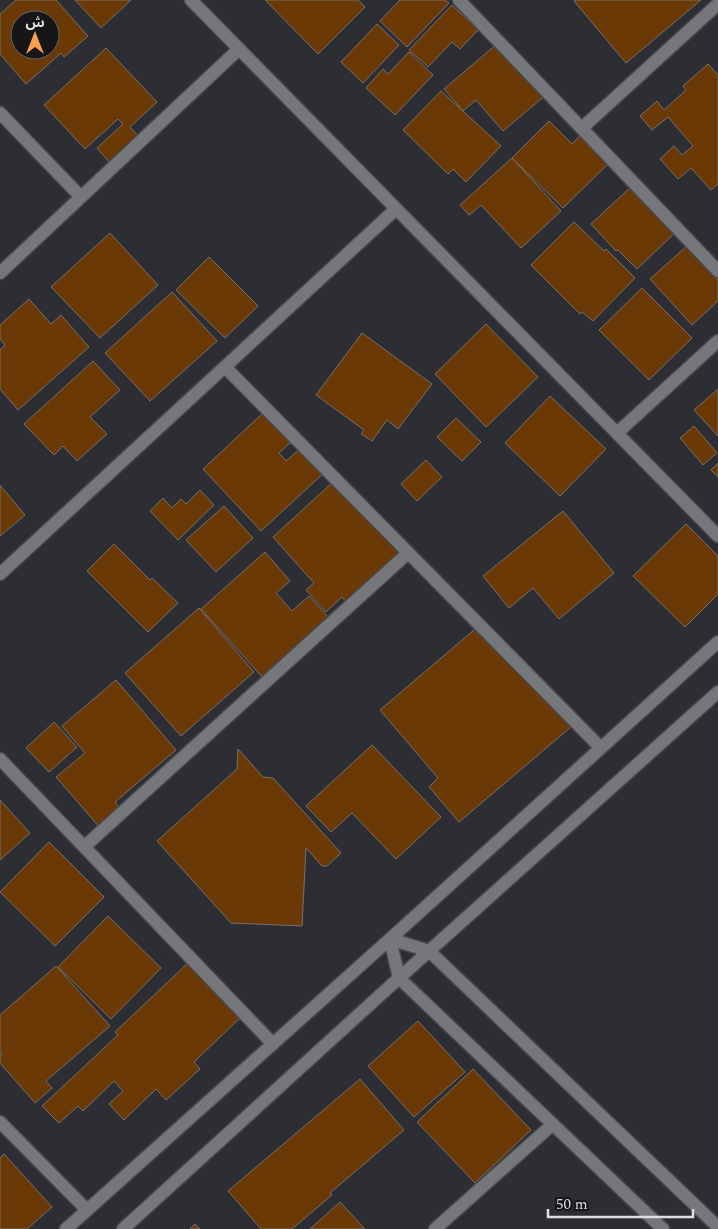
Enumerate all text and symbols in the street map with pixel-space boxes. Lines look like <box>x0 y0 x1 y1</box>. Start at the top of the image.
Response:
north arrow <box>10 10 60 60</box>
text: ش <box>25 12 45 33</box>
scale bar <box>548 1186 693 1218</box>
text: 50 m <box>556 1193 588 1216</box>

